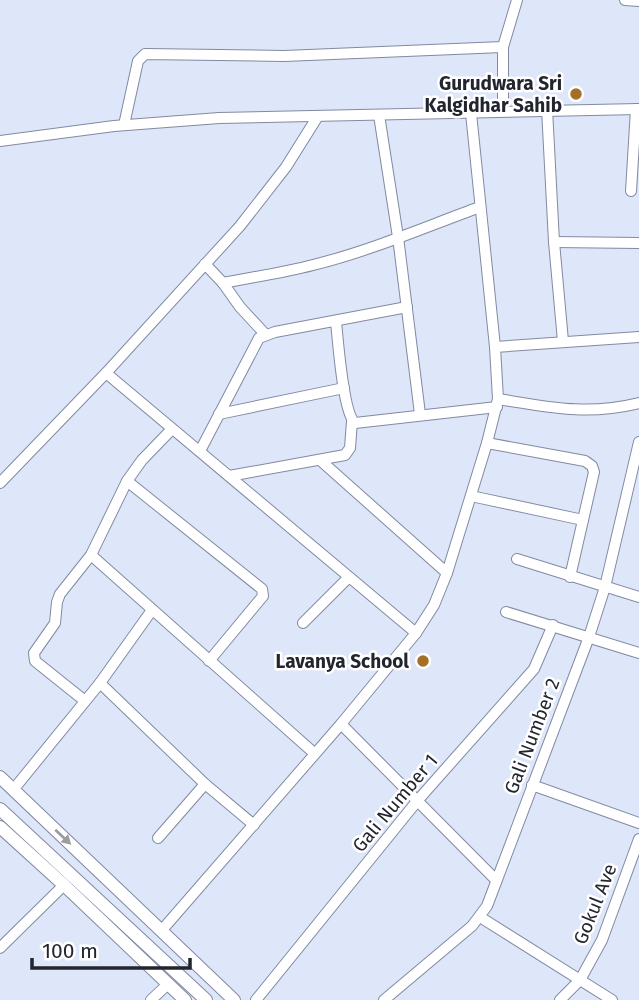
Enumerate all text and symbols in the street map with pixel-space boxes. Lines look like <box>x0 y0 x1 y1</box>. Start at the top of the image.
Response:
place label: Gurudwara Sri Kalgidhar Sahib <box>425 72 562 117</box>
marker: Gurudwara Sri Kalgidhar Sahib <box>568 86 584 102</box>
place label: Lavanya School <box>276 650 409 673</box>
marker: Lavanya School <box>415 653 431 669</box>
street label: Gali Number 2 <box>499 675 565 797</box>
street label: Gali Number 1 <box>347 749 443 857</box>
one-way arrow <box>54 829 72 845</box>
street label: Gokul Ave <box>568 860 622 948</box>
scale bar <box>32 926 189 970</box>
text: 100 m <box>42 938 98 964</box>

